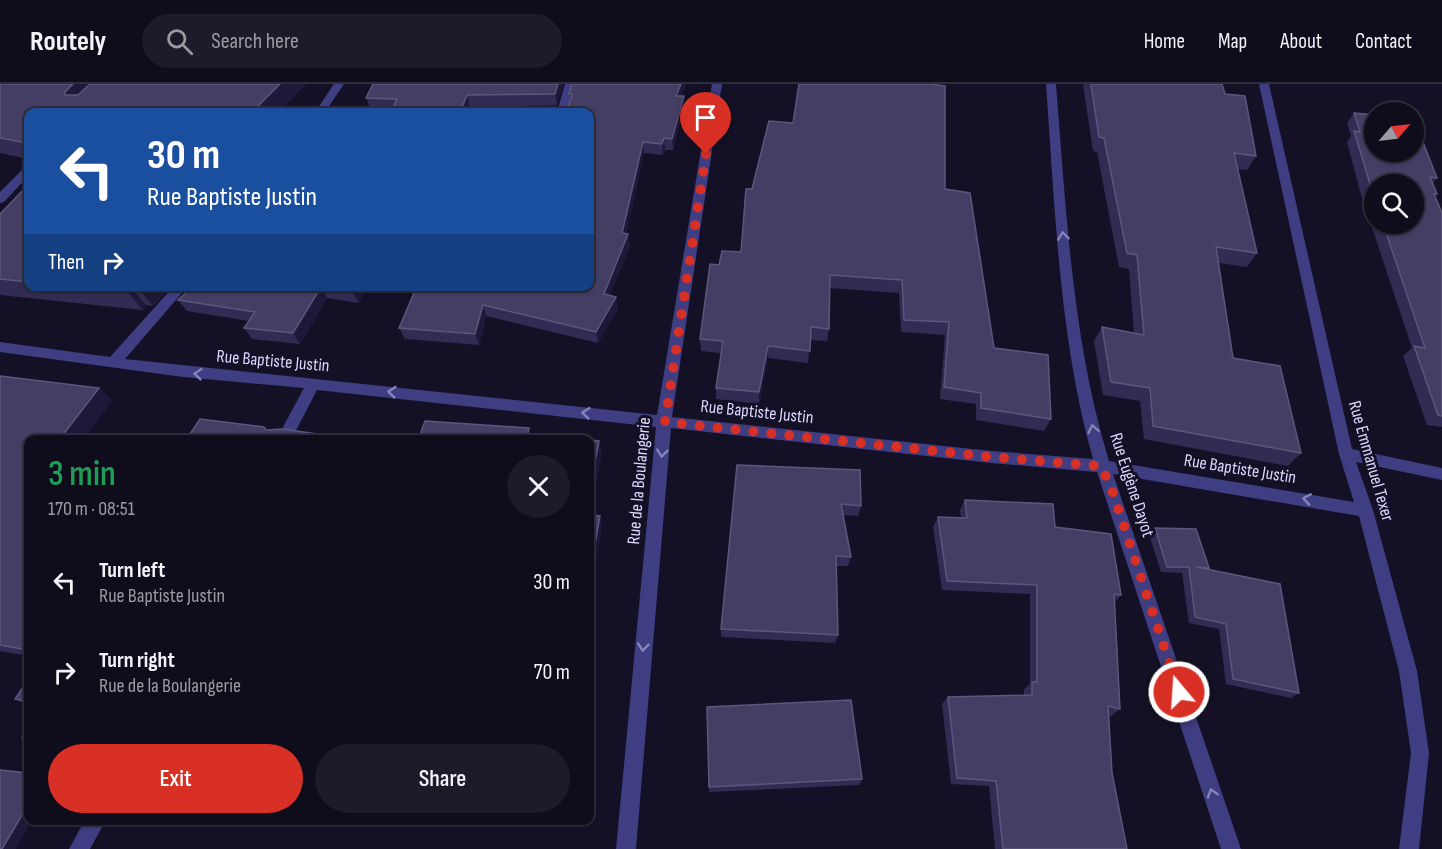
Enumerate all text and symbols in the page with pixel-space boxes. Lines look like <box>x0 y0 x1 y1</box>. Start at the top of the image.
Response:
search box <box>142 14 562 68</box>
text: Routely <box>30 25 106 58</box>
icon: search <box>163 25 196 58</box>
text: Search here <box>211 28 299 55</box>
text: Home <box>1144 29 1185 54</box>
text: Map <box>1218 29 1247 54</box>
text: About <box>1280 29 1322 54</box>
text: Contact <box>1355 29 1412 54</box>
pin <box>680 92 731 154</box>
icon: arrive <box>689 101 722 134</box>
north arrow <box>1364 102 1424 162</box>
map controls <box>1364 102 1424 234</box>
text: 30 m <box>147 130 220 181</box>
icon: left <box>48 132 126 210</box>
button: search <box>1364 174 1424 234</box>
text: Rue Baptiste Justin <box>147 181 317 213</box>
one-way arrow <box>1057 232 1070 241</box>
icon: right <box>96 246 129 279</box>
text: Then <box>48 249 84 276</box>
street label: Rue Baptiste Justin <box>216 346 330 376</box>
one-way arrow <box>193 368 202 381</box>
one-way arrow <box>387 386 396 399</box>
street label: Rue Baptiste Justin <box>700 396 814 428</box>
street label: Rue Emmanuel Texer <box>1344 398 1398 524</box>
one-way arrow <box>581 407 590 420</box>
street label: Rue de la Boulangerie <box>623 416 655 546</box>
one-way arrow <box>1088 424 1101 434</box>
street label: Rue Eugène Dayot <box>1105 430 1159 540</box>
one-way arrow <box>656 449 669 458</box>
street label: Rue Baptiste Justin <box>1182 450 1298 488</box>
text: 3 min <box>48 453 116 496</box>
button: close <box>507 455 570 518</box>
one-way arrow <box>1302 494 1312 506</box>
text: 170 m · 08:51 <box>48 497 135 521</box>
text: Turn left <box>99 557 165 584</box>
icon: left <box>48 566 81 599</box>
text: 30 m <box>533 569 570 596</box>
text: Rue Baptiste Justin <box>99 584 225 608</box>
one-way arrow <box>637 643 650 652</box>
text: Turn right <box>99 647 175 674</box>
icon: right <box>48 656 81 689</box>
text: 70 m <box>534 659 570 686</box>
position arrow <box>1147 660 1211 724</box>
text: Rue de la Boulangerie <box>99 674 241 698</box>
button: Exit <box>48 744 303 813</box>
button: Share <box>315 744 570 813</box>
one-way arrow <box>1207 788 1220 799</box>

